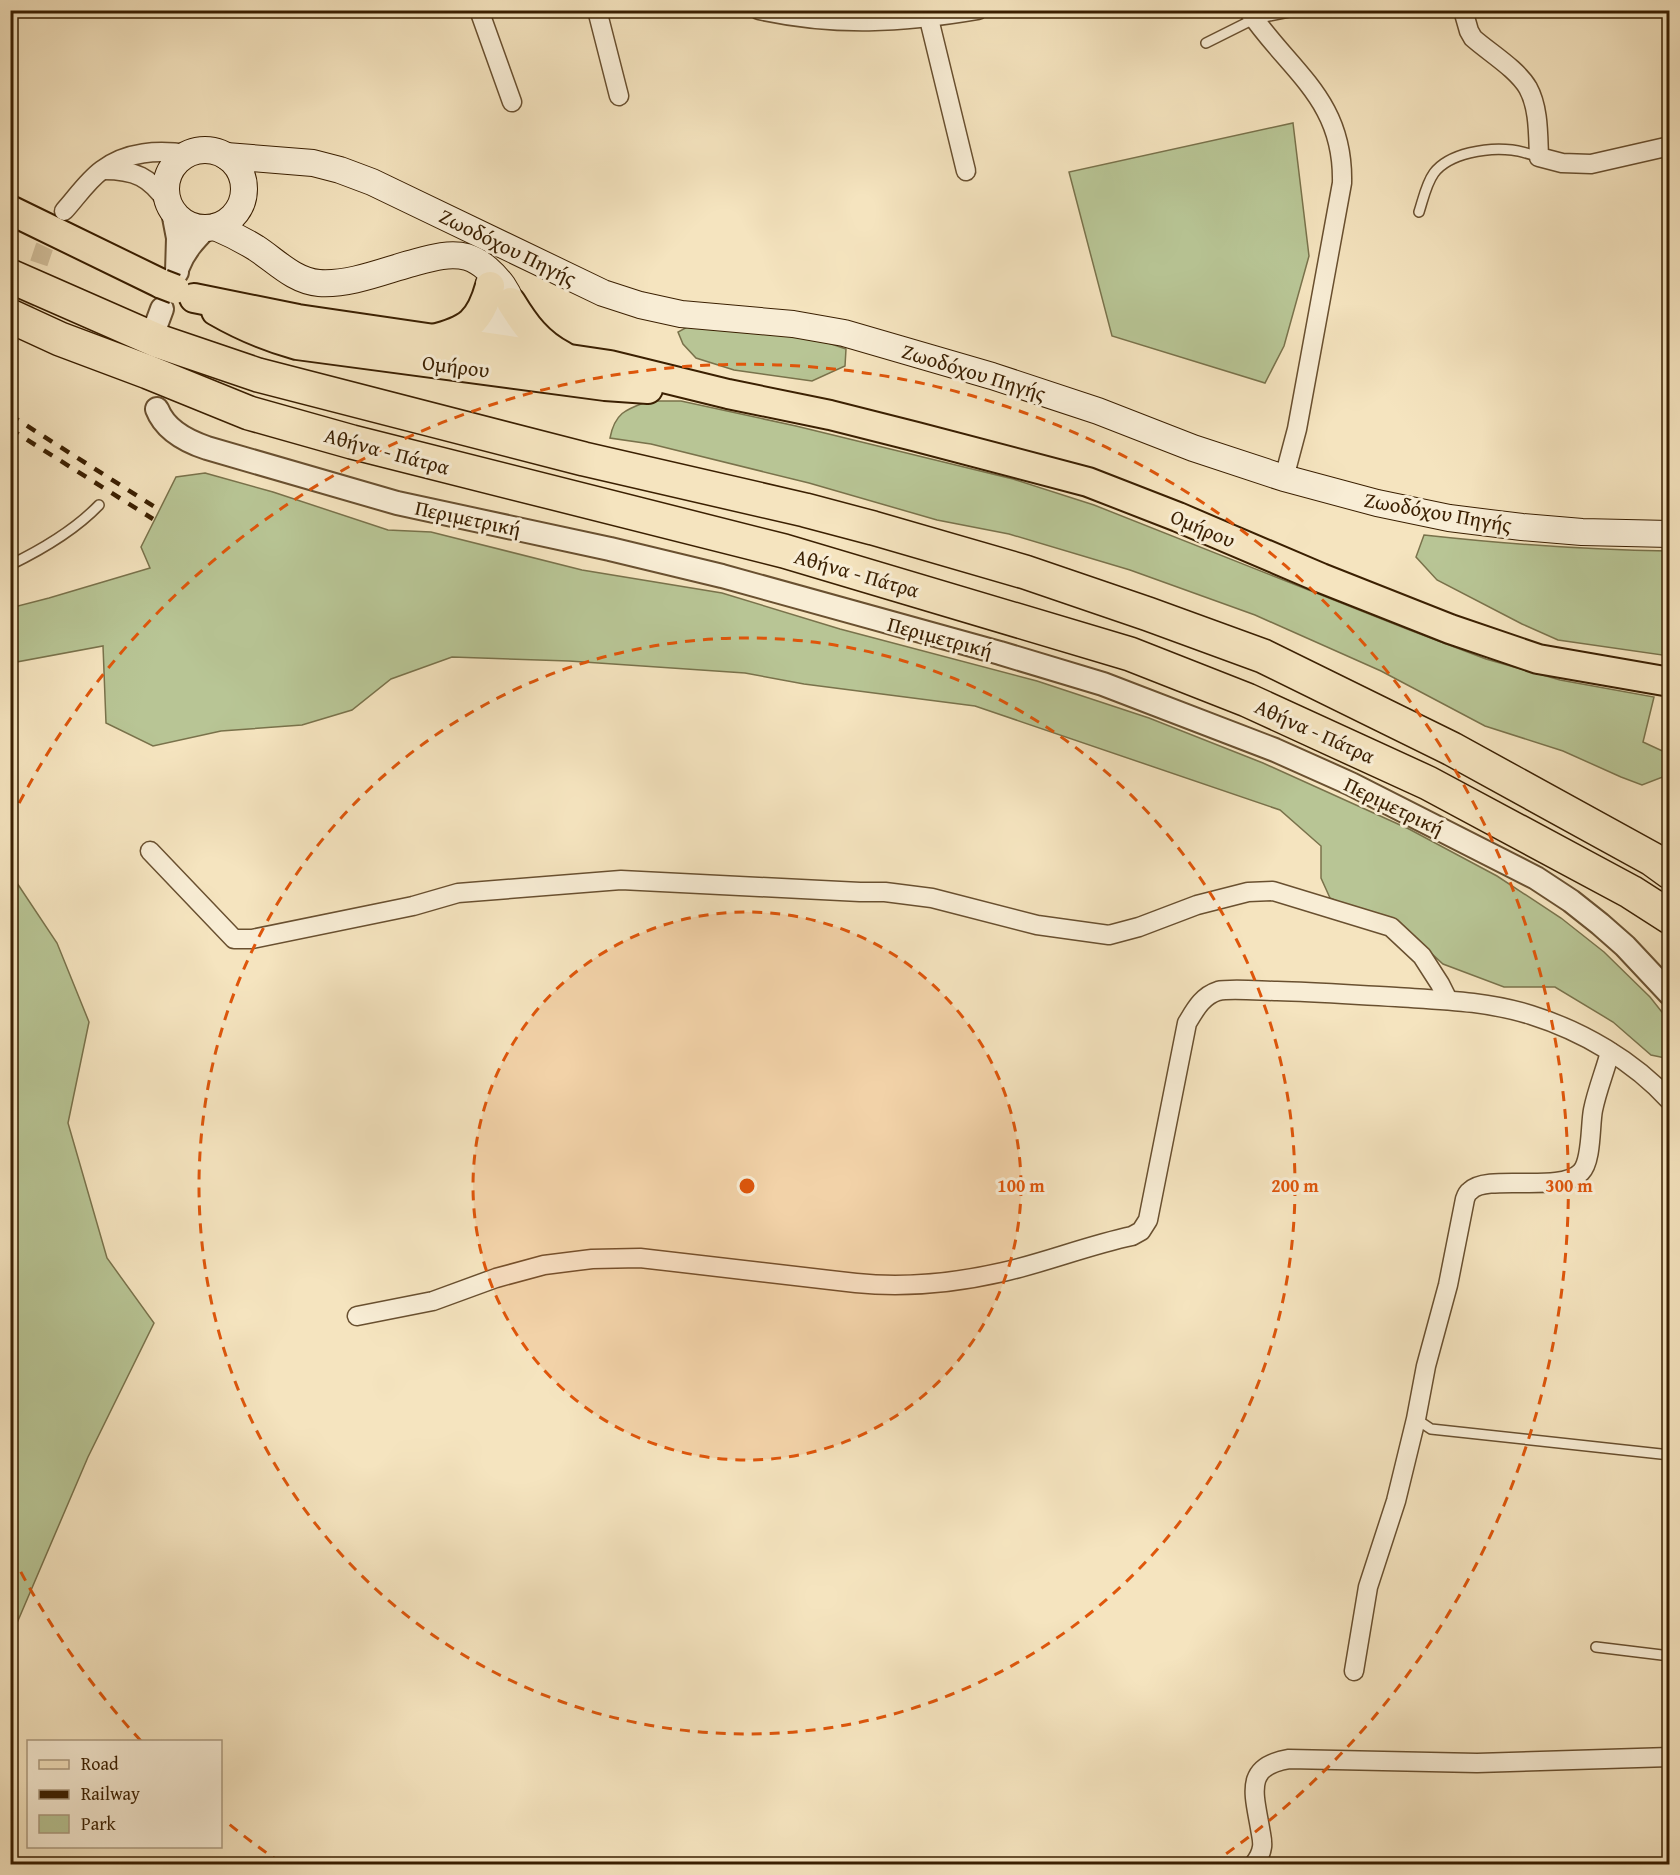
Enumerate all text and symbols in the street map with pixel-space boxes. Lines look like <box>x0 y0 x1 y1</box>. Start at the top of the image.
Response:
street label: Ζωοδόχου Πηγής <box>434 200 582 294</box>
street label: Ζωοδόχου Πηγής <box>898 335 1050 409</box>
street label: Ομήρου <box>421 346 492 386</box>
street label: Αθήνα - Πάτρα <box>321 419 453 483</box>
street label: Ζωοδόχου Πηγής <box>1362 484 1514 540</box>
street label: Περιμετρική <box>412 492 524 544</box>
street label: Ομήρου <box>1166 501 1240 556</box>
street label: Αθήνα - Πάτρα <box>791 540 923 606</box>
street label: Περιμετρική <box>884 608 996 666</box>
street label: Αθήνα - Πάτρα <box>1250 691 1380 771</box>
street label: Περιμετρική <box>1339 769 1449 843</box>
text: 100 m <box>997 1172 1045 1199</box>
text: 200 m <box>1271 1172 1319 1199</box>
text: 300 m <box>1545 1172 1593 1199</box>
centre of rings <box>737 1176 757 1196</box>
legend <box>27 1740 222 1848</box>
text: Road <box>81 1750 119 1777</box>
text: Railway <box>81 1780 140 1807</box>
text: Park <box>81 1810 117 1837</box>

